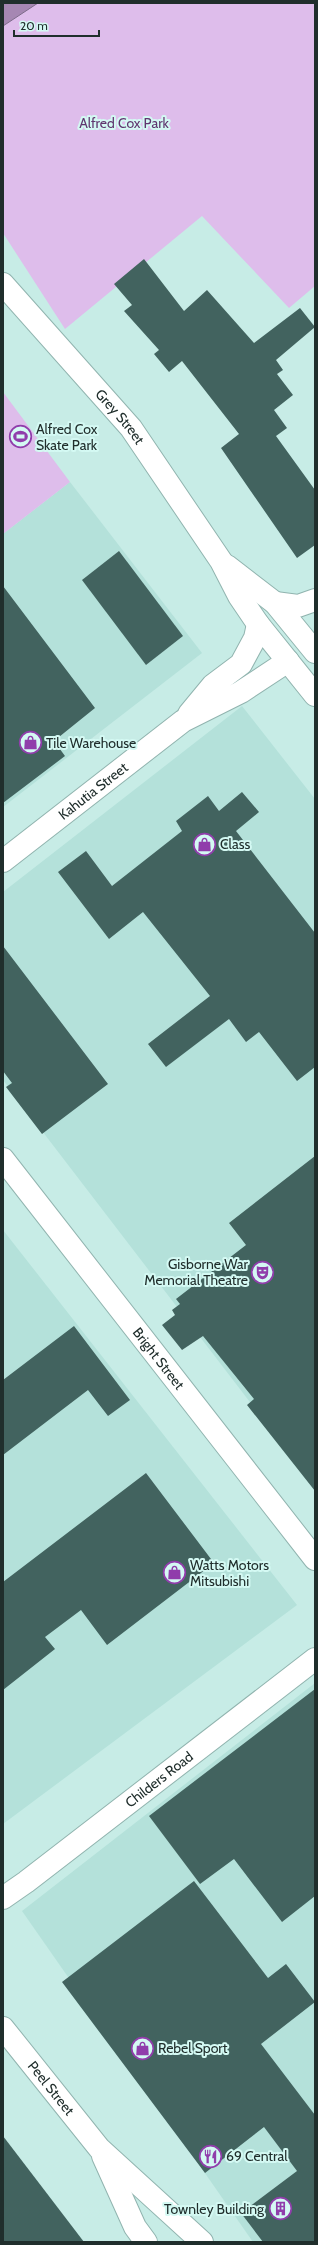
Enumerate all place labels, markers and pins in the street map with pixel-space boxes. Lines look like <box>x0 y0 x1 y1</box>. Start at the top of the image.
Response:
place label: Alfred Cox Skate Park <box>36 420 98 454</box>
sports icon: Alfred Cox Skate Park <box>7 424 33 450</box>
shop icon: Tile Warehouse <box>17 730 43 756</box>
place label: Tile Warehouse <box>46 734 136 752</box>
shop icon: Class <box>192 831 218 857</box>
place label: Class <box>220 835 250 853</box>
place label: Gisborne War Memorial Theatre <box>144 1255 249 1289</box>
theatre icon: Gisborne War Memorial Theatre <box>250 1259 276 1285</box>
place label: Watts Motors Mitsubishi <box>190 1556 269 1590</box>
shop icon: Watts Motors Mitsubishi <box>161 1560 187 1586</box>
shop icon: Rebel Sport <box>130 2035 156 2061</box>
place label: Rebel Sport <box>158 2039 228 2057</box>
restaurant icon: 69 Central <box>198 2143 224 2169</box>
place label: 69 Central <box>226 2147 288 2165</box>
building icon: Townley Building <box>267 2196 293 2222</box>
place label: Townley Building <box>164 2200 265 2218</box>

